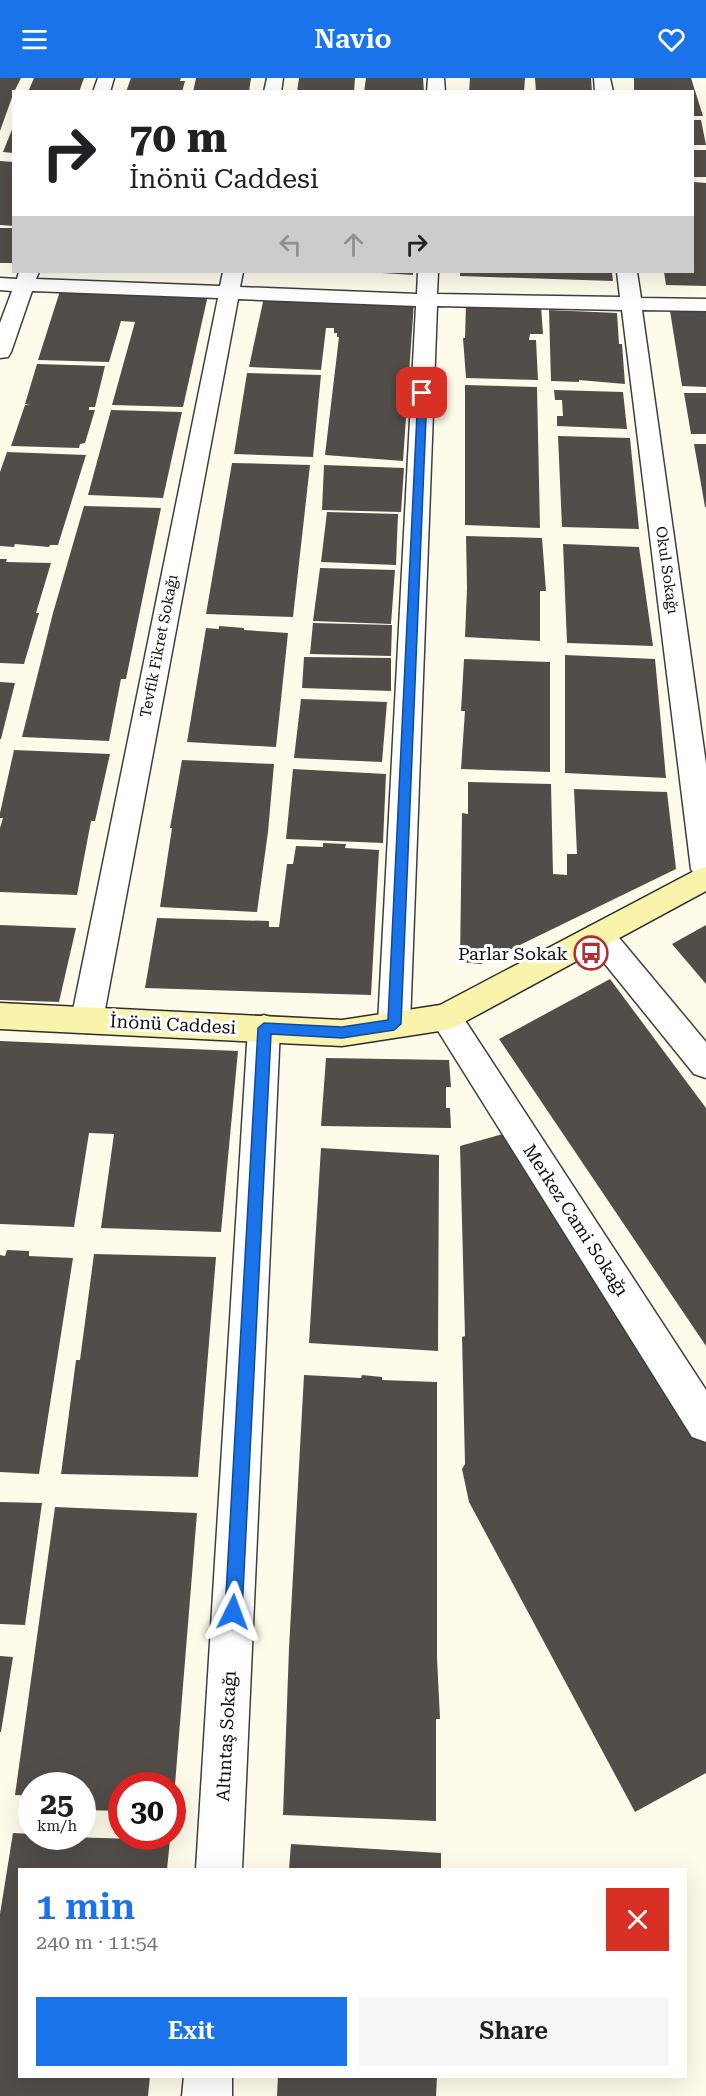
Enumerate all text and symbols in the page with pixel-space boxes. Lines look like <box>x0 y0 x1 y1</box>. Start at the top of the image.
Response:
icon: menu <box>18 23 51 56</box>
text: Navio <box>314 23 392 55</box>
icon: heart <box>655 23 688 56</box>
text: 70 m <box>129 113 227 162</box>
icon: right <box>30 114 108 192</box>
text: İnönü Caddesi <box>129 163 319 195</box>
icon: left <box>274 228 307 261</box>
icon: ahead <box>337 228 370 261</box>
icon: right <box>400 228 433 261</box>
pin <box>396 367 447 418</box>
icon: arrive <box>405 376 438 409</box>
street label: Okul Sokağı <box>652 525 682 615</box>
street label: Tevfik Fikret Sokağı <box>136 573 182 719</box>
bus stop icon: Parlar Sokak <box>573 935 609 971</box>
place label: Parlar Sokak <box>458 943 568 964</box>
street label: İnönü Caddesi <box>109 1010 237 1038</box>
street label: Merkez Cami Sokağı <box>519 1140 633 1300</box>
position arrow <box>201 1580 265 1644</box>
street label: Altıntaş Sokağı <box>212 1670 240 1802</box>
speed limit sign: 30 <box>108 1772 186 1850</box>
text: 25 <box>40 1786 74 1821</box>
text: km/h <box>37 1817 77 1835</box>
text: 1 min <box>36 1886 135 1928</box>
button: close <box>606 1888 669 1951</box>
text: 240 m · 11:54 <box>36 1930 158 1954</box>
button: Exit <box>36 1997 347 2066</box>
button: Share <box>359 1997 669 2066</box>

